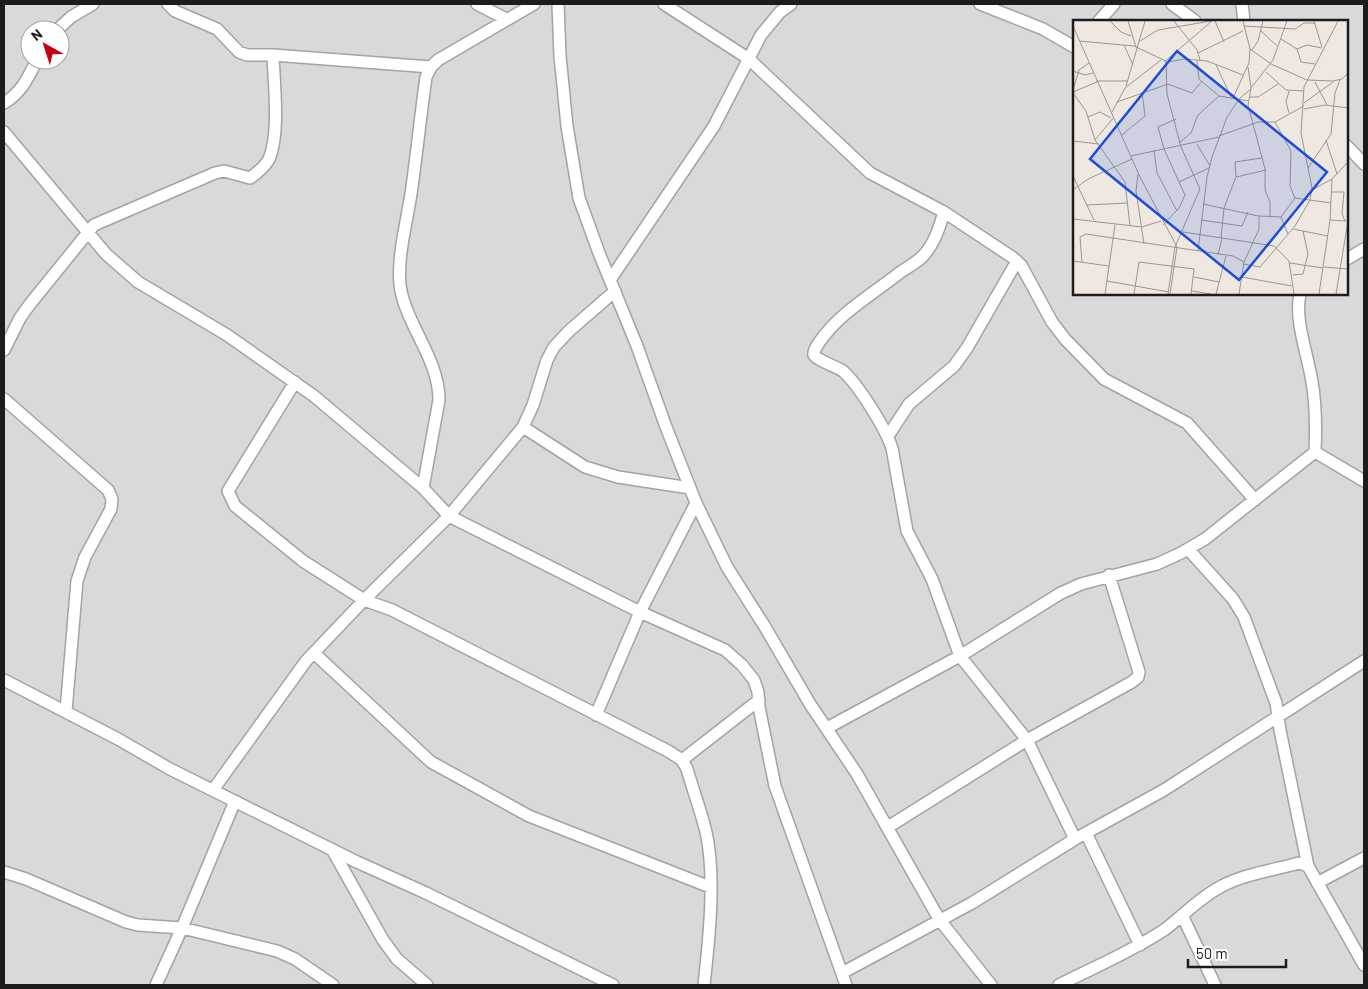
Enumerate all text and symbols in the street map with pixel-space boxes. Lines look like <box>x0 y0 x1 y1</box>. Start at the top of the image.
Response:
north arrow <box>20 20 70 70</box>
inset map <box>1073 20 1348 295</box>
text: N <box>28 25 45 44</box>
scale bar <box>1188 936 1286 968</box>
text: 50 m <box>1196 944 1228 962</box>

